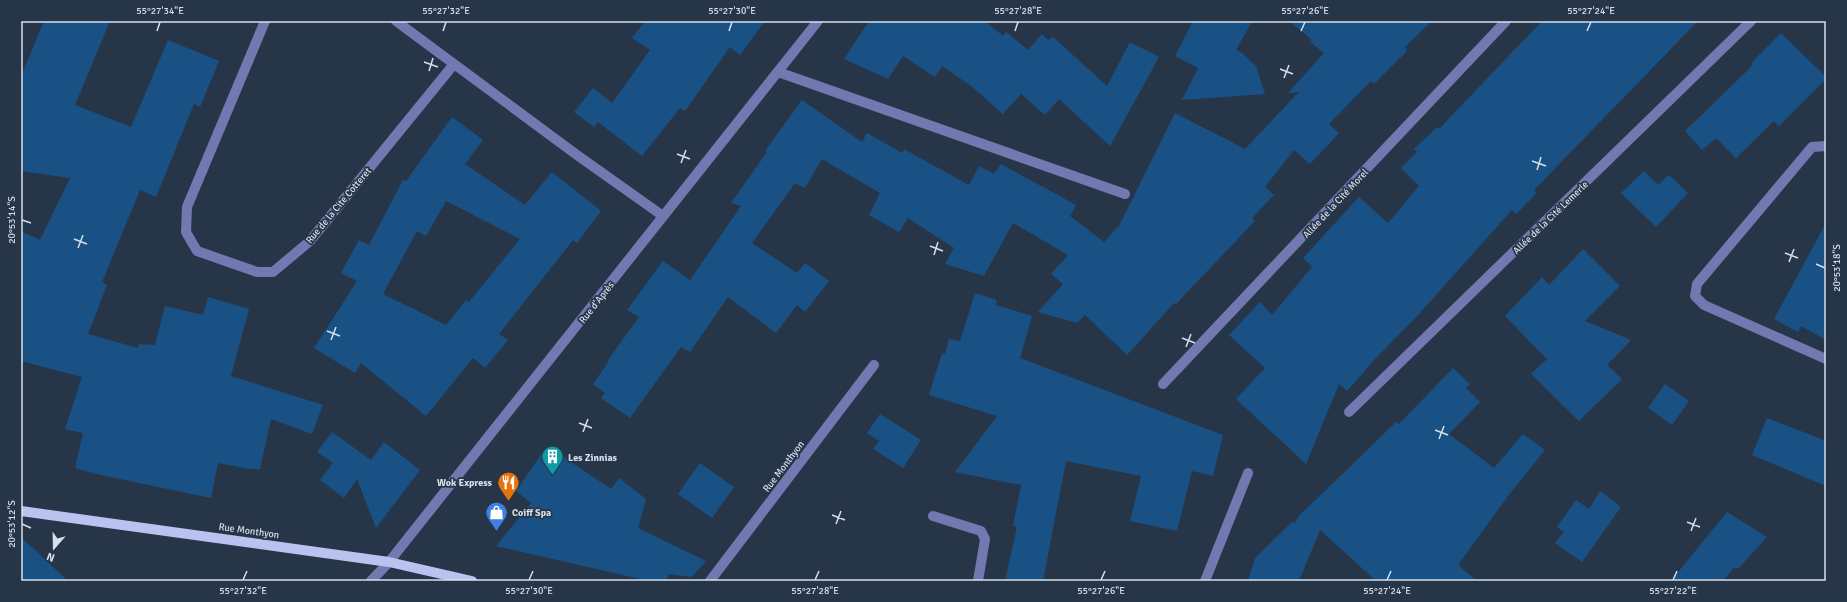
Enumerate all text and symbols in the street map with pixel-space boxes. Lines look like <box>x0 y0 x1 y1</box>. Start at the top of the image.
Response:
text: 55°27'34"E <box>136 5 184 17</box>
text: 55°27'32"E <box>422 5 470 17</box>
text: 55°27'30"E <box>708 5 756 17</box>
text: 55°27'28"E <box>994 5 1042 17</box>
text: 55°27'26"E <box>1281 5 1329 17</box>
text: 55°27'24"E <box>1567 5 1615 17</box>
street label: Rue de la Cite Cotteret <box>303 165 374 246</box>
street label: Allée de la Cité Morel <box>1300 166 1371 241</box>
street label: Allée de la Cité Lemerle <box>1510 179 1591 257</box>
text: 20°53'14"S <box>6 196 18 244</box>
text: 20°53'18"S <box>1831 244 1843 292</box>
street label: Rue d'Après <box>577 279 617 326</box>
street label: Rue Monthyon <box>761 439 807 495</box>
building icon: Les Zinnias <box>539 444 565 477</box>
place label: Les Zinnias <box>568 452 618 464</box>
restaurant icon: Wok Express <box>495 469 521 502</box>
place label: Wok Express <box>437 477 493 489</box>
shop icon: Coiff Spa <box>483 499 509 532</box>
text: 20°53'12"S <box>6 500 18 548</box>
place label: Coiff Spa <box>512 507 551 519</box>
street label: Rue Monthyon <box>218 521 280 541</box>
north arrow <box>34 528 74 568</box>
text: N <box>45 550 57 564</box>
text: 55°27'32"E <box>219 585 267 597</box>
text: 55°27'30"E <box>505 585 553 597</box>
text: 55°27'28"E <box>791 585 839 597</box>
text: 55°27'26"E <box>1077 585 1125 597</box>
text: 55°27'24"E <box>1363 585 1411 597</box>
text: 55°27'22"E <box>1649 585 1697 597</box>

